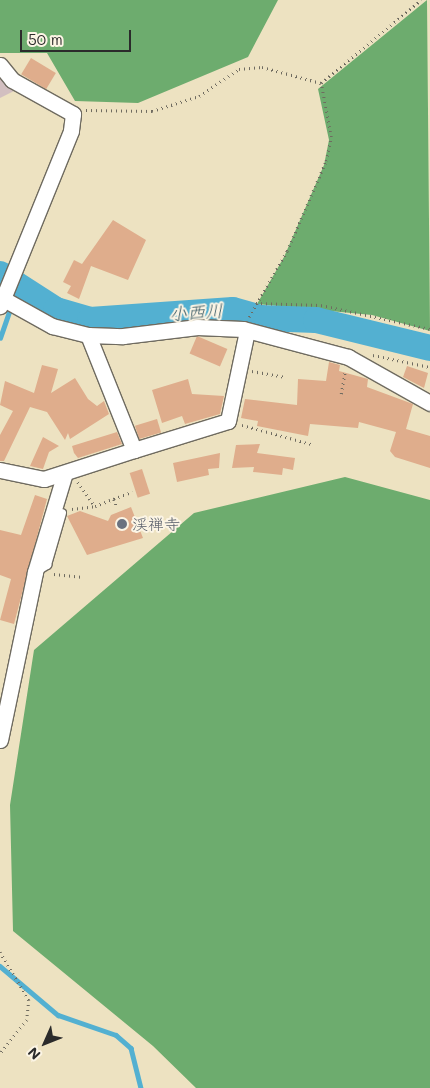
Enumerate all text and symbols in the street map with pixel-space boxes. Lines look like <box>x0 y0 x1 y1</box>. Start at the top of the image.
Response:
scale bar <box>22 20 134 52</box>
text: 50 m <box>28 29 63 49</box>
water label: 小西川 <box>168 299 224 325</box>
place label: 渓禅寺 <box>132 514 180 534</box>
marker: 渓禅寺 <box>116 518 128 530</box>
north arrow <box>20 1018 70 1068</box>
text: N <box>23 1043 44 1064</box>

